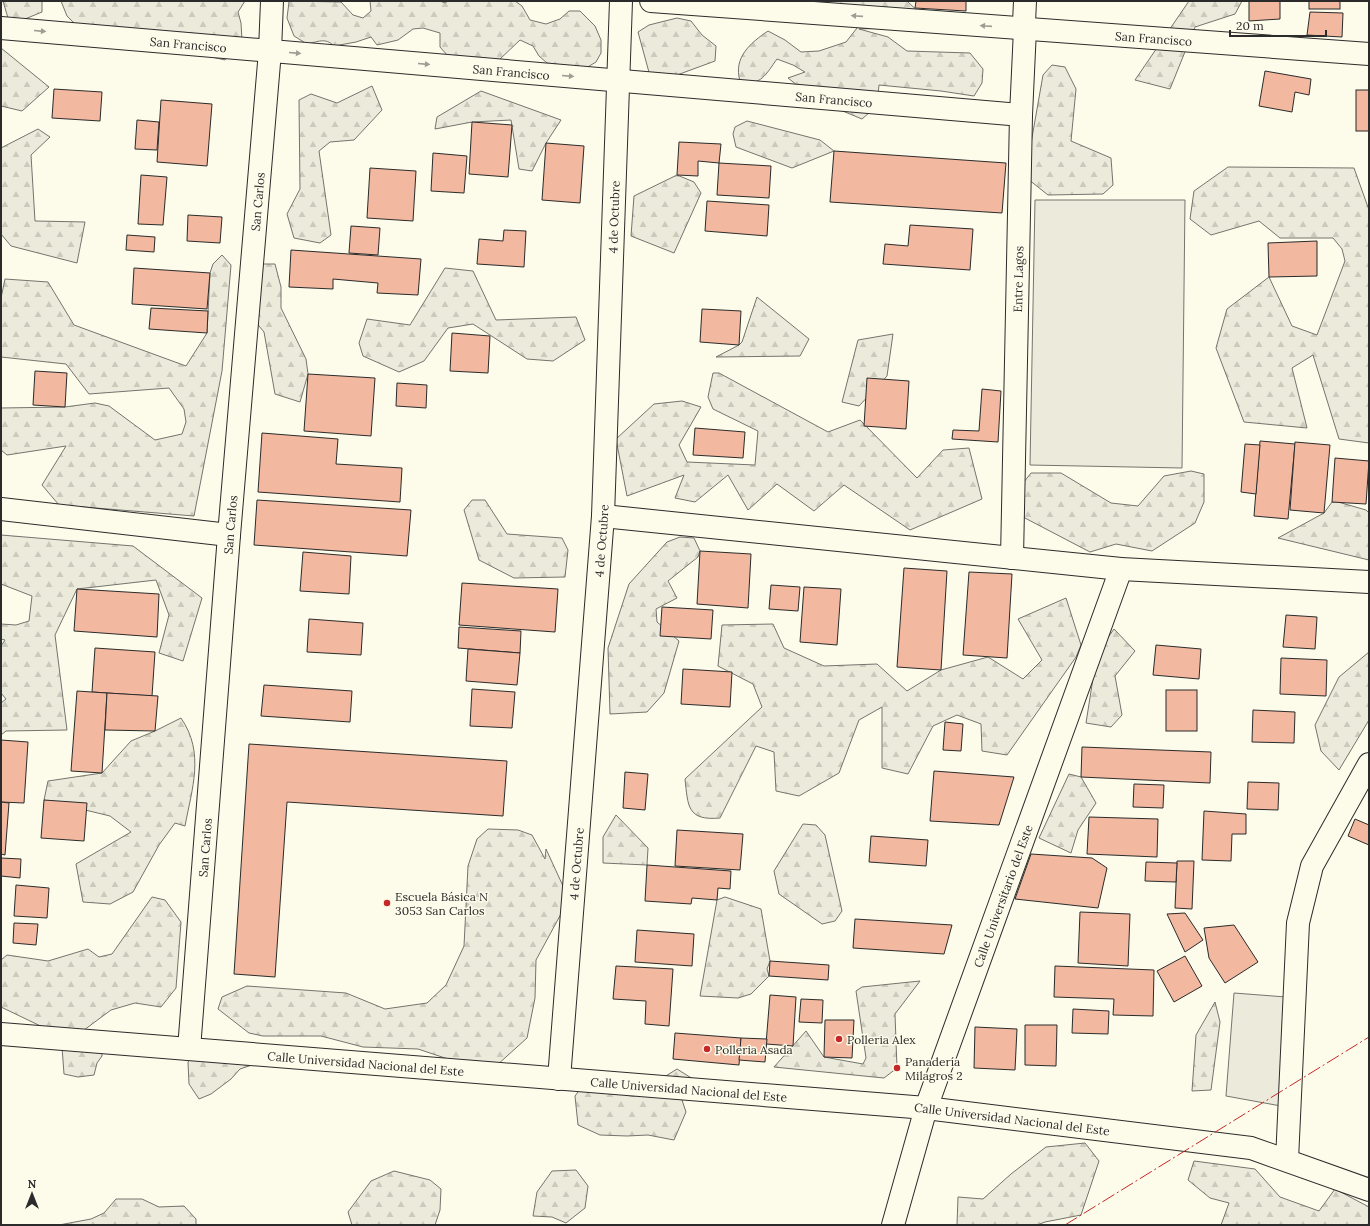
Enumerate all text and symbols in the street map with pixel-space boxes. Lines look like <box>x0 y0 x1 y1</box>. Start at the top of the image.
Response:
scale bar <box>1230 12 1326 38</box>
one-way arrow <box>851 13 863 20</box>
text: 20 m <box>1236 18 1264 33</box>
one-way arrow <box>980 22 992 29</box>
one-way arrow <box>34 28 46 34</box>
street label: San Francisco <box>1115 28 1193 48</box>
street label: San Francisco <box>149 33 227 55</box>
one-way arrow <box>289 49 301 56</box>
one-way arrow <box>418 60 430 67</box>
street label: San Francisco <box>472 61 550 82</box>
one-way arrow <box>562 73 574 79</box>
street label: San Francisco <box>795 88 873 110</box>
street label: San Carlos <box>247 171 267 232</box>
street label: 4 de Octubre <box>605 180 622 254</box>
street label: Entre Lagos <box>1009 245 1026 313</box>
street label: San Carlos <box>220 494 240 555</box>
street label: 4 de Octubre <box>591 504 611 578</box>
street label: San Carlos <box>195 817 214 878</box>
street label: Calle Universitario del Este <box>970 822 1036 970</box>
street label: 4 de Octubre <box>566 826 586 901</box>
place label: Escuela Básica N 3053 San Carlos <box>395 889 488 918</box>
marker: Escuela Básica N 3053 San Carlos <box>382 898 392 908</box>
place label: Polleria Alex <box>847 1032 916 1047</box>
marker: Polleria Alex <box>834 1034 844 1044</box>
place label: Polleria Asada <box>715 1042 793 1057</box>
marker: Polleria Asada <box>702 1044 712 1054</box>
street label: Calle Universidad Nacional del Este <box>267 1048 465 1079</box>
place label: Panadería Milagros 2 <box>905 1054 963 1083</box>
marker: Panadería Milagros 2 <box>892 1063 902 1073</box>
street label: Calle Universidad Nacional del Este <box>590 1074 788 1104</box>
street label: Calle Universidad Nacional del Este <box>913 1100 1111 1139</box>
north arrow <box>12 1174 52 1214</box>
text: N <box>28 1177 37 1191</box>

